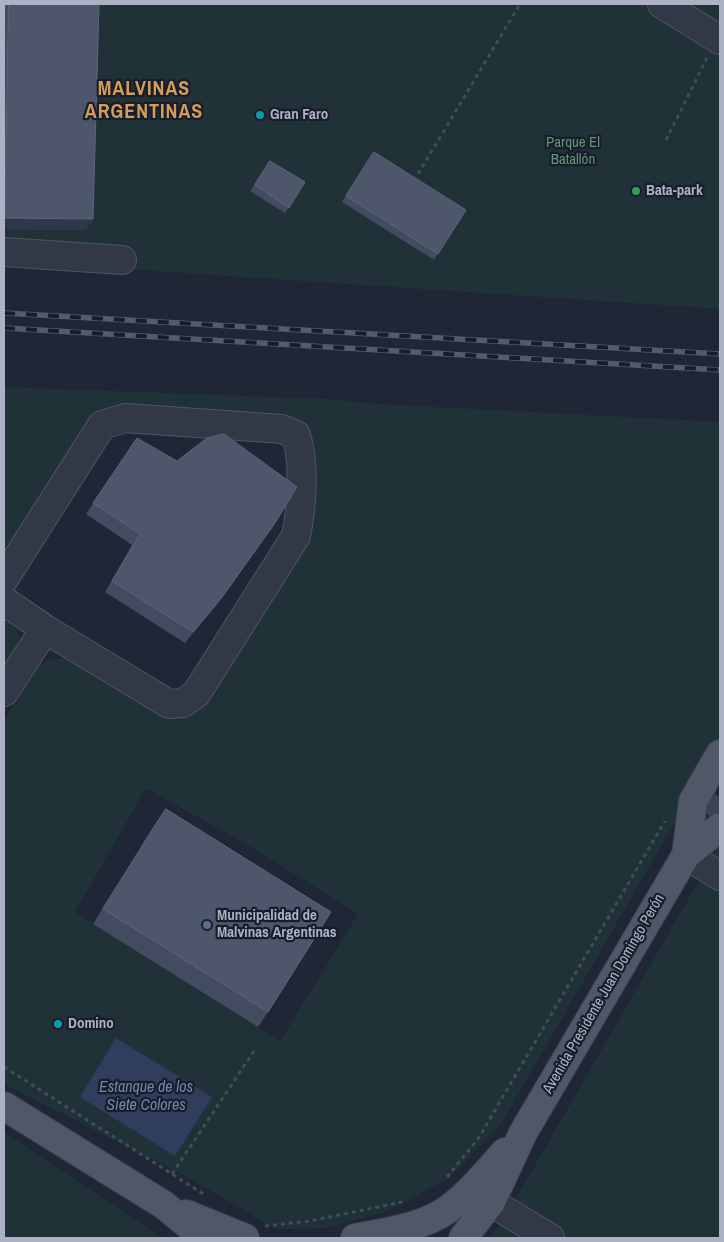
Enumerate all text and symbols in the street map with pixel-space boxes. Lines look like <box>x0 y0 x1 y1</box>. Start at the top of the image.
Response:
district label: MALVINAS ARGENTINAS <box>84 78 204 125</box>
place label: Gran Faro <box>270 106 328 124</box>
marker: Gran Faro <box>254 109 266 121</box>
park label: Parque El Batallón <box>546 134 600 169</box>
place label: Bata-park <box>646 182 703 200</box>
marker: Bata-park <box>630 185 642 197</box>
street label: Avenida Presidente Juan Domingo Perón <box>539 891 669 1097</box>
place label: Municipalidad de Malvinas Argentinas <box>217 907 337 942</box>
marker: Municipalidad de Malvinas Argentinas <box>201 919 213 931</box>
place label: Domino <box>68 1015 114 1033</box>
marker: Domino <box>52 1018 64 1030</box>
water label: Estanque de los Siete Colores <box>99 1078 193 1116</box>

